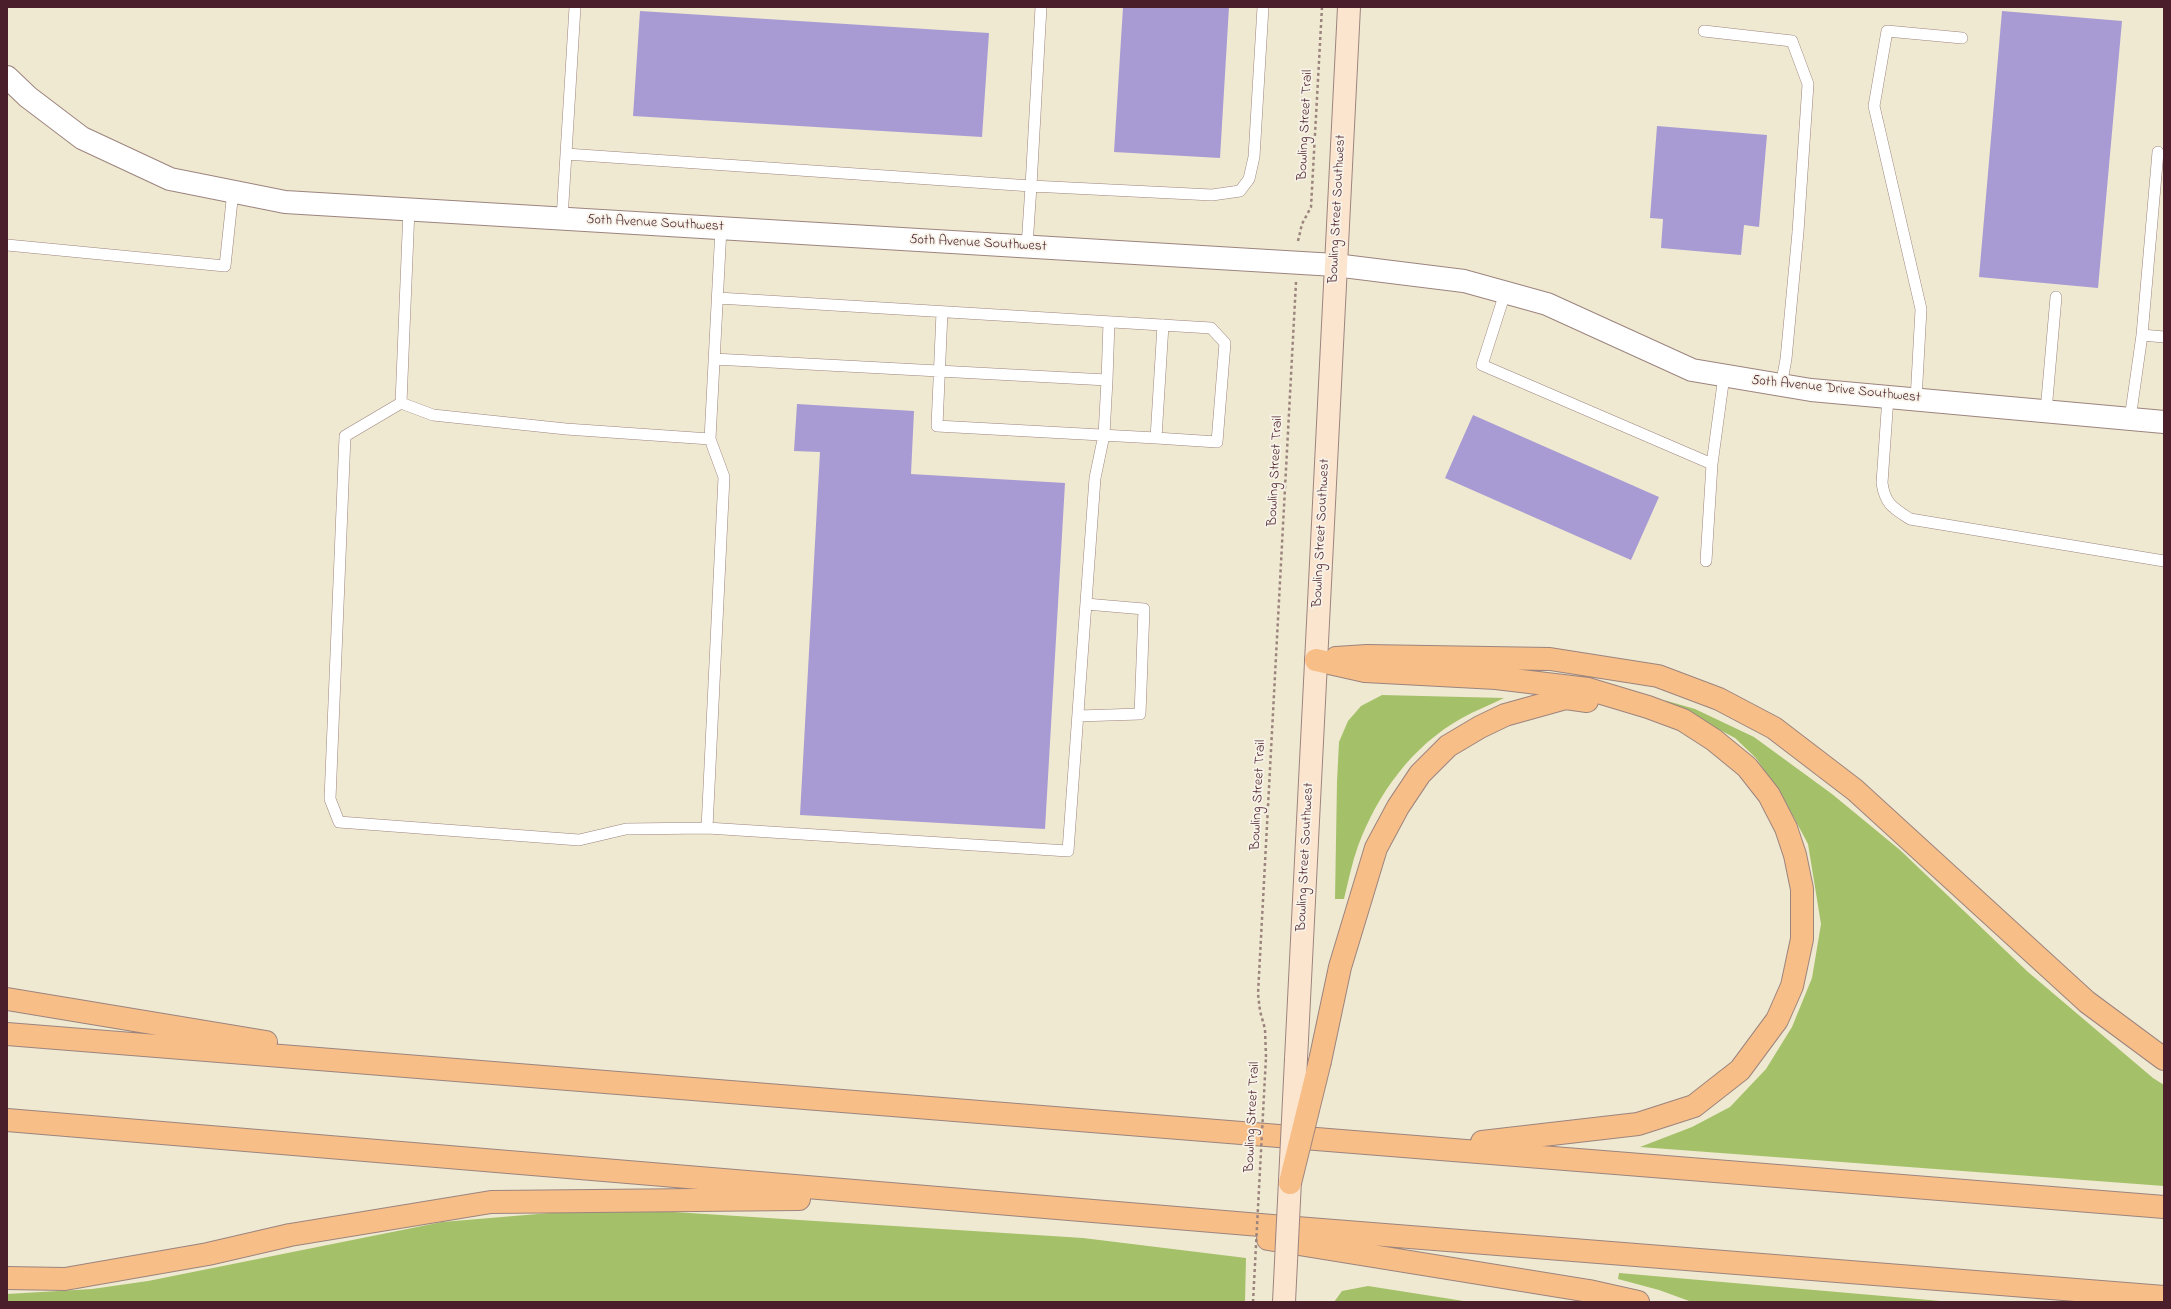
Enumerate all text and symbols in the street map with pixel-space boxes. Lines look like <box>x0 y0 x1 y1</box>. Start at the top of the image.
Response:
street label: Bowling Street Trail <box>1295 69 1317 181</box>
street label: Bowling Street Southwest <box>1326 134 1350 284</box>
street label: 50th Avenue Southwest <box>586 212 724 236</box>
street label: 50th Avenue Southwest <box>909 232 1047 256</box>
street label: 50th Avenue Drive Southwest <box>1751 373 1921 407</box>
street label: Bowling Street Trail <box>1265 415 1287 527</box>
street label: Bowling Street Southwest <box>1310 458 1334 608</box>
street label: Bowling Street Trail <box>1248 739 1270 851</box>
street label: Bowling Street Southwest <box>1294 782 1318 932</box>
street label: Bowling Street Trail <box>1242 1061 1264 1173</box>

